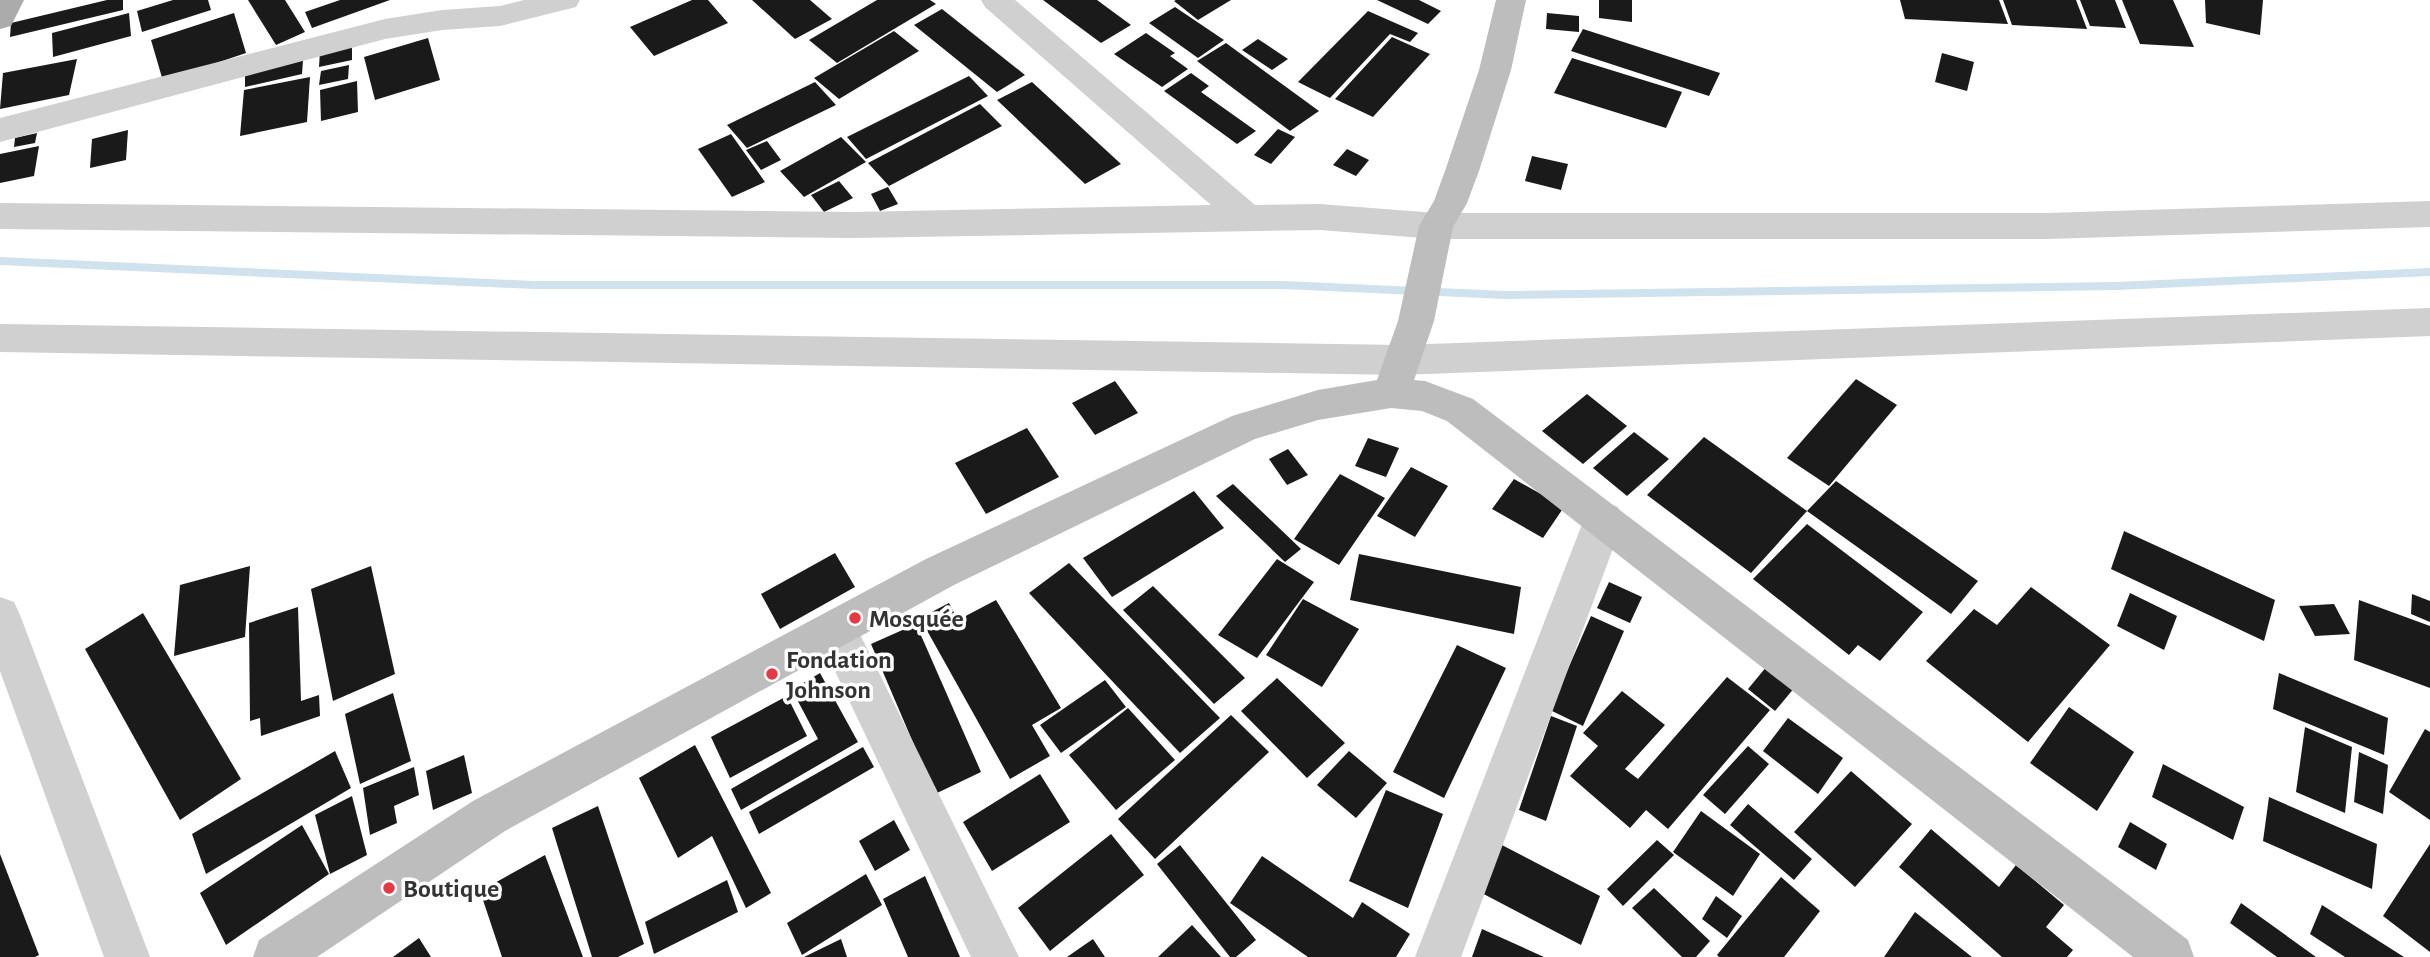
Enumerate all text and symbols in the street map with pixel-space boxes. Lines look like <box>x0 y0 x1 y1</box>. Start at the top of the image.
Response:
place label: Mosquée <box>869 606 964 632</box>
marker: Mosquée <box>847 610 863 626</box>
place label: Fondation Johnson <box>786 647 892 703</box>
marker: Fondation Johnson <box>764 666 780 682</box>
place label: Boutique <box>403 876 499 902</box>
marker: Boutique <box>381 880 397 896</box>

